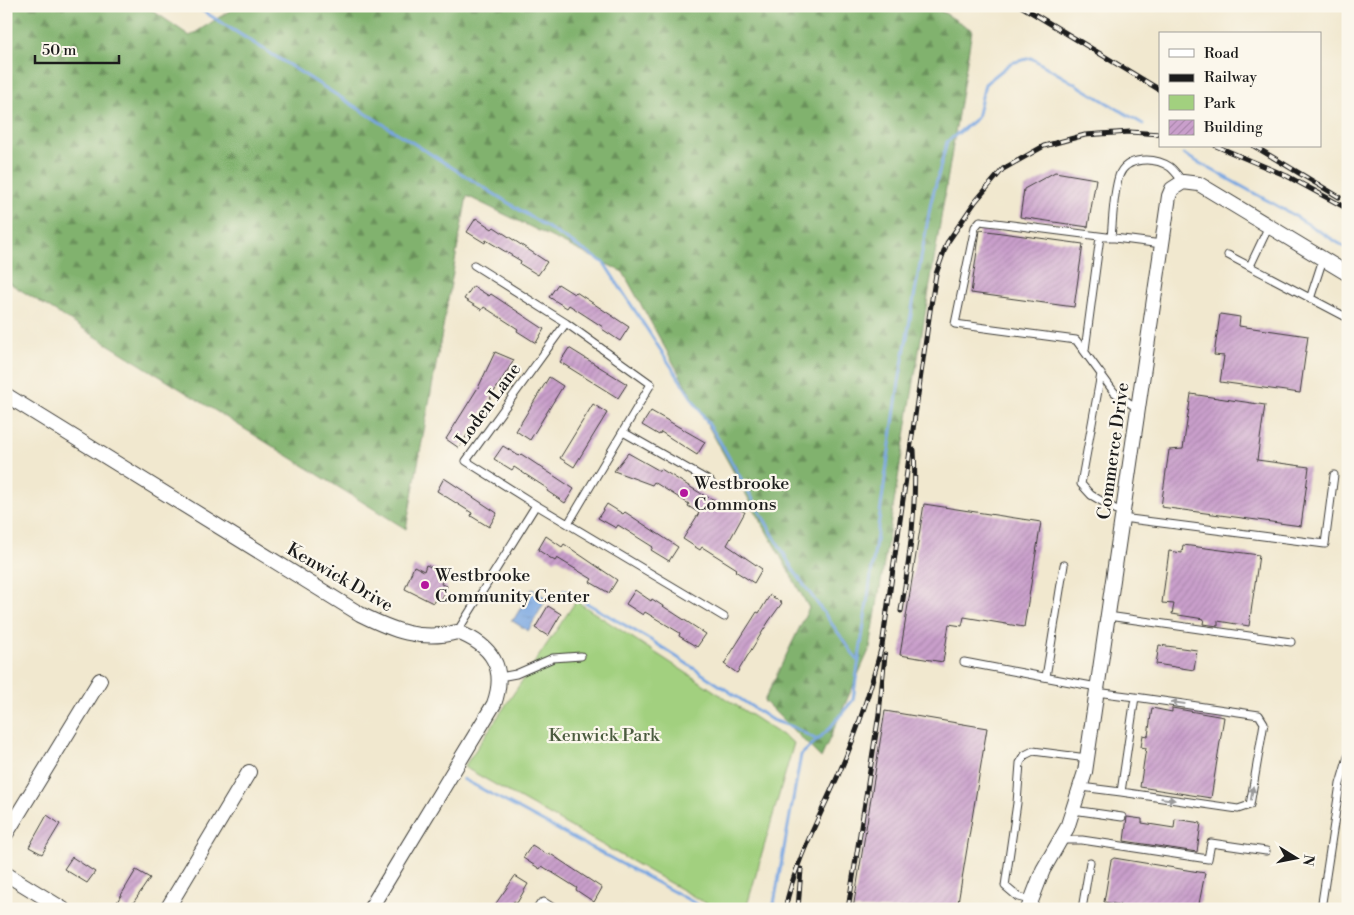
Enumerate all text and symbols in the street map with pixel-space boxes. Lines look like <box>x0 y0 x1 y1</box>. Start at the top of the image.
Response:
scale bar <box>35 32 119 64</box>
legend <box>1159 32 1322 148</box>
text: 50 m <box>42 41 76 60</box>
text: Road <box>1204 44 1239 63</box>
text: Railway <box>1204 68 1258 87</box>
text: Park <box>1204 94 1236 113</box>
text: Building <box>1203 118 1263 137</box>
street label: Loden Lane <box>451 358 526 450</box>
street label: Commerce Drive <box>1092 381 1135 521</box>
place label: Westbrooke Commons <box>693 472 789 516</box>
marker: Westbrooke Commons <box>678 487 690 499</box>
street label: Kenwick Drive <box>282 538 397 617</box>
place label: Westbrooke Community Center <box>434 564 590 608</box>
marker: Westbrooke Community Center <box>419 579 431 591</box>
one-way arrow <box>1170 699 1186 707</box>
park label: Kenwick Park <box>549 724 661 747</box>
one-way arrow <box>1249 785 1257 801</box>
one-way arrow <box>1160 795 1176 803</box>
north arrow <box>1272 832 1322 882</box>
text: N <box>1298 853 1318 867</box>

